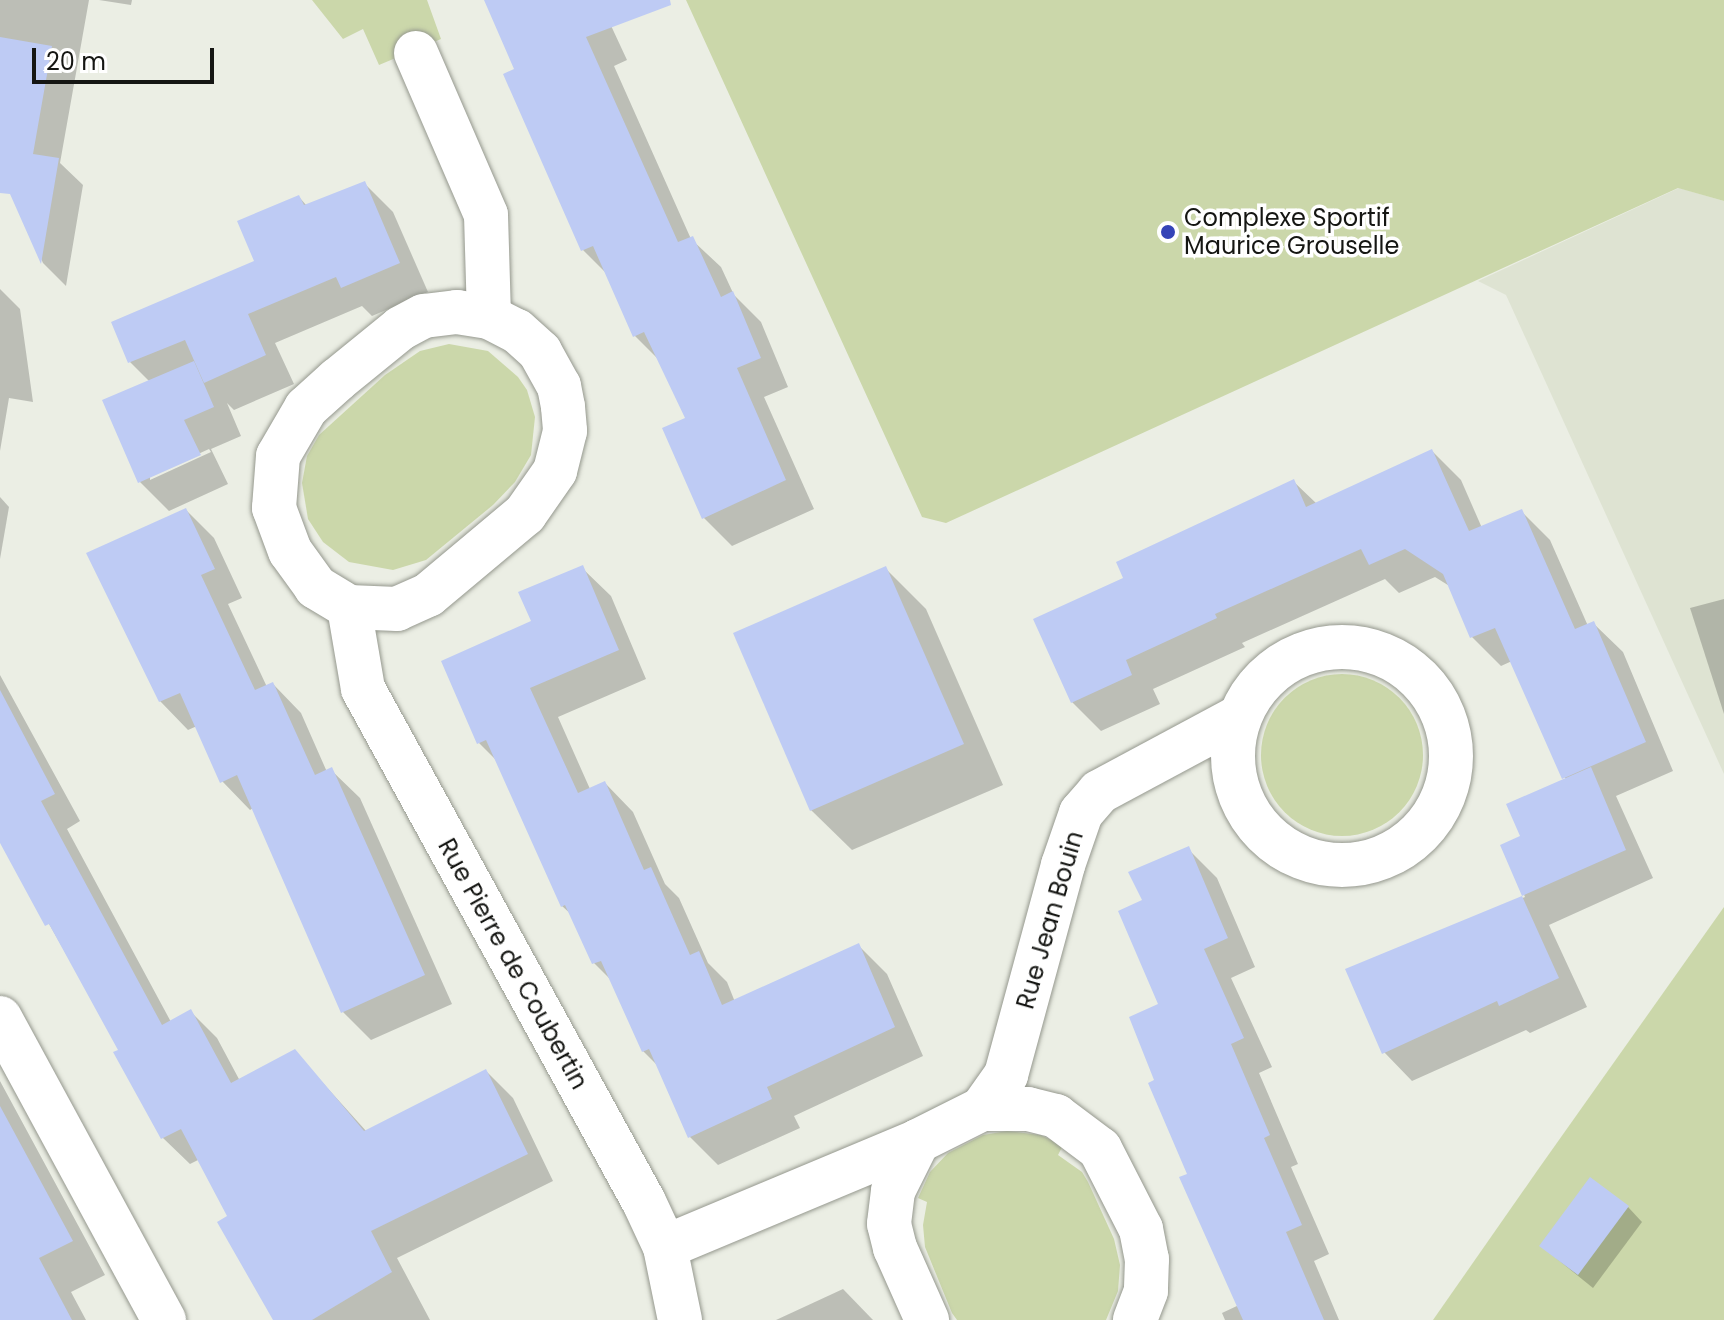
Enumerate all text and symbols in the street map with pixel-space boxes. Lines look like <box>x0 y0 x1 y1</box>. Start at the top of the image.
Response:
scale bar <box>36 32 218 82</box>
text: 20 m <box>46 45 106 78</box>
place label: Complexe Sportif Maurice Grouselle <box>1184 204 1399 260</box>
marker: Complexe Sportif Maurice Grouselle <box>1159 223 1177 241</box>
street label: Rue Jean Bouin <box>1011 828 1089 1012</box>
street label: Rue Pierre de Coubertin <box>432 834 594 1094</box>

